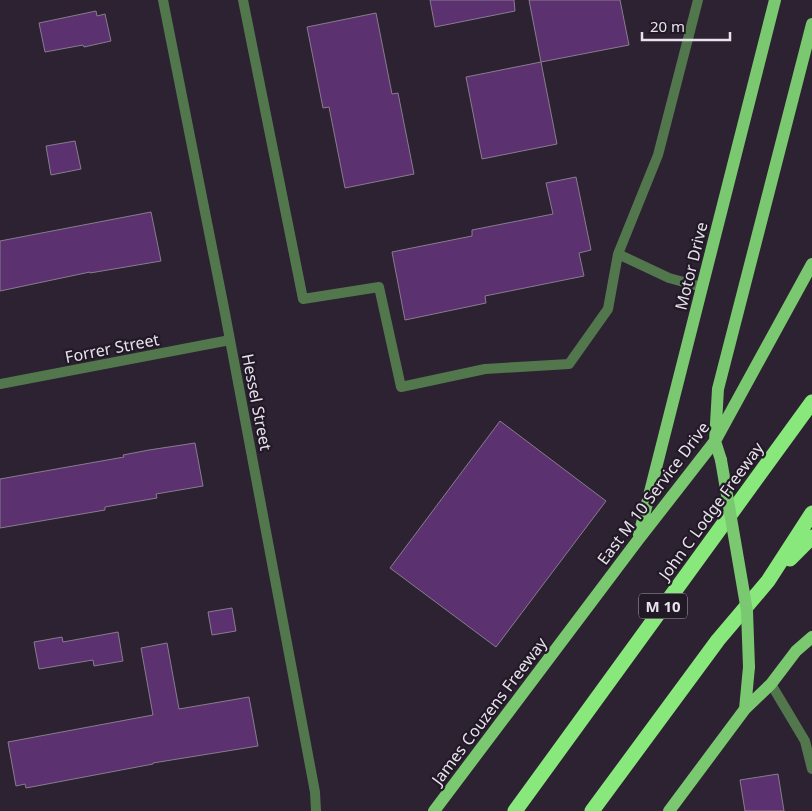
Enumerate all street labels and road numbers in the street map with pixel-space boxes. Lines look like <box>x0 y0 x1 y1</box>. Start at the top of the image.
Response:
street label: Motor Drive <box>669 220 713 312</box>
street label: Forrer Street <box>63 328 161 368</box>
street label: Hessel Street <box>237 352 277 453</box>
street label: East M 10 Service Drive <box>592 417 714 569</box>
street label: John C Lodge Freeway <box>652 437 769 586</box>
road number: M 10 <box>639 594 687 618</box>
street label: James Couzens Freeway <box>425 632 552 791</box>

